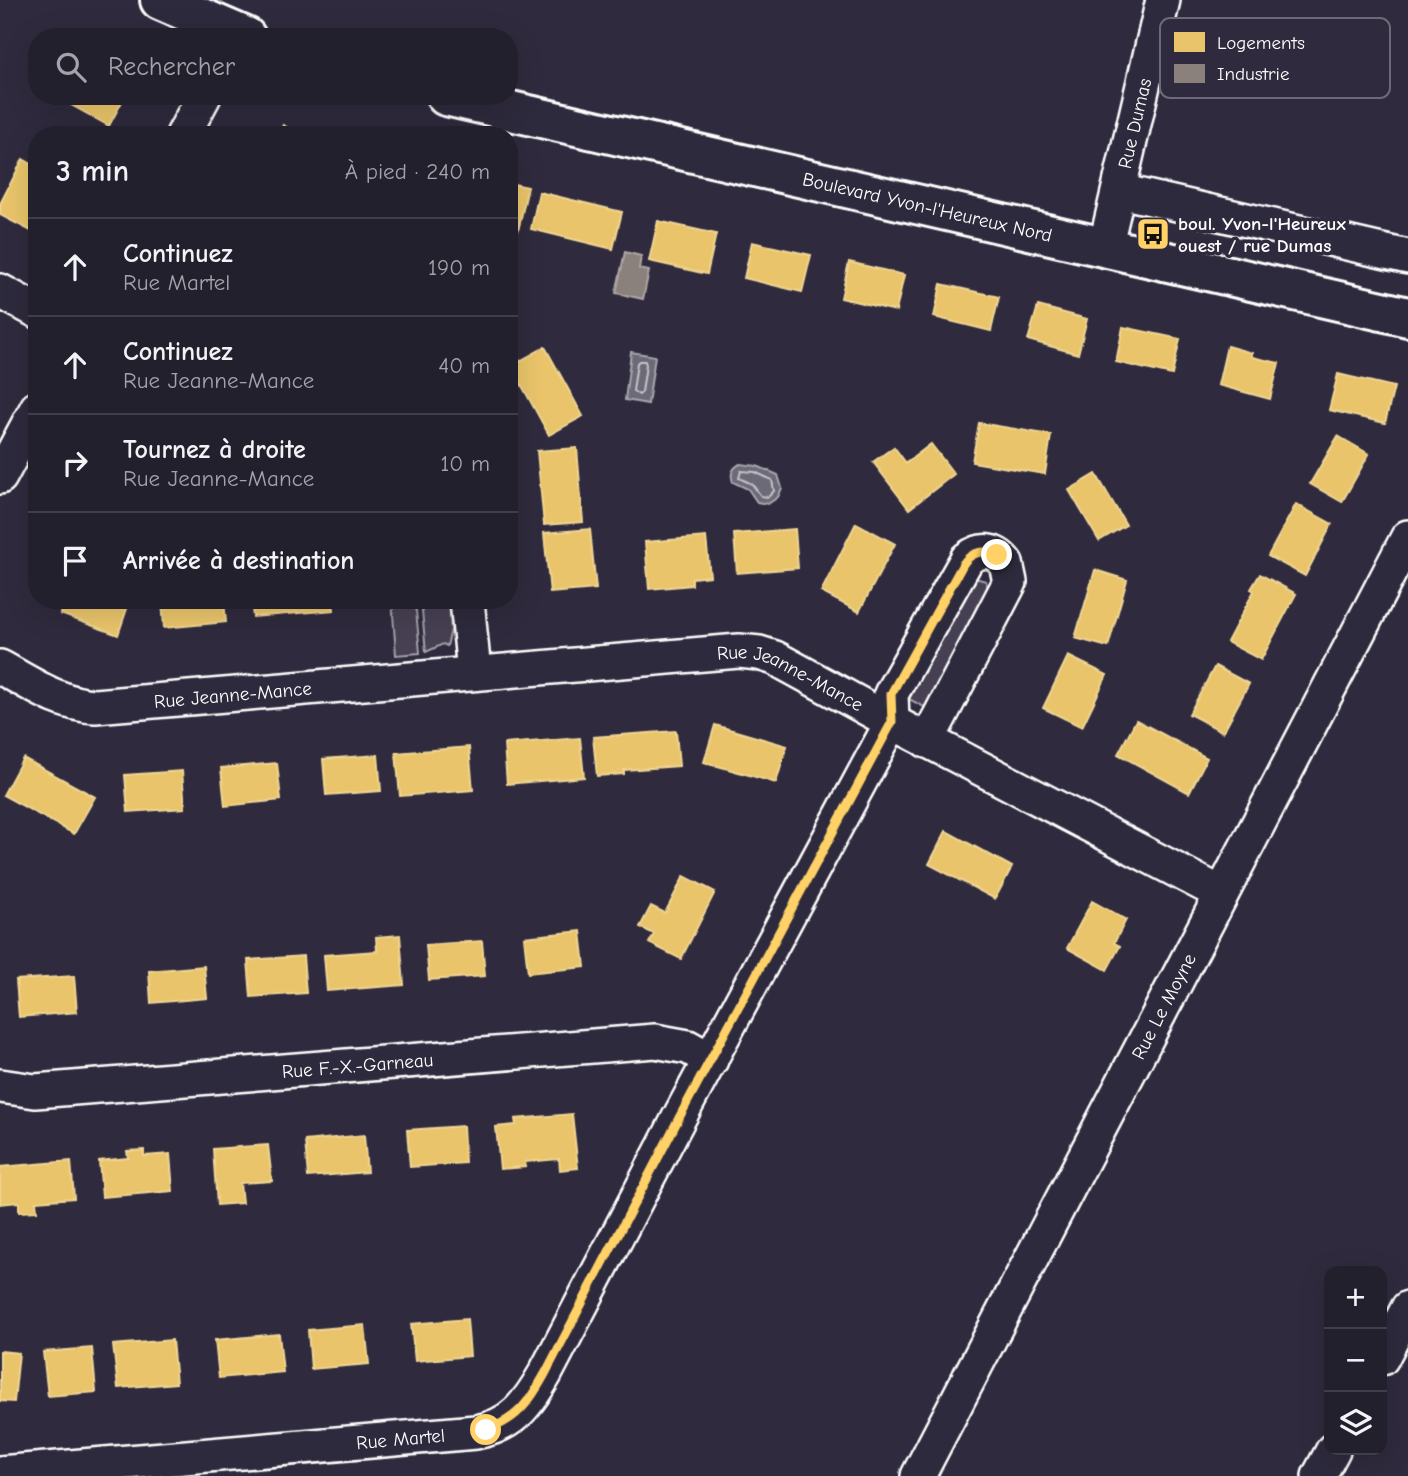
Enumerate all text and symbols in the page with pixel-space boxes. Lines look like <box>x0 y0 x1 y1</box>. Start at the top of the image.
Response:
legend <box>1160 18 1390 98</box>
search box <box>28 28 518 105</box>
text: Logements <box>1217 32 1305 54</box>
icon: search <box>52 48 90 86</box>
text: Rechercher <box>108 52 235 82</box>
text: Industrie <box>1217 63 1289 85</box>
street label: Rue Dumas <box>1114 76 1156 171</box>
text: 3 min <box>56 154 129 189</box>
text: À pied · 240 m <box>345 158 490 185</box>
street label: Boulevard Yvon-l'Heureux Nord <box>800 168 1054 247</box>
place label: boul. Yvon-l'Heureux ouest / rue Dumas <box>1178 213 1346 257</box>
bus stop icon: boul. Yvon-l'Heureux ouest / rue Dumas <box>1134 215 1172 253</box>
text: Continuez <box>123 239 233 269</box>
icon: ahead <box>56 248 94 286</box>
text: 190 m <box>428 254 490 281</box>
text: Rue Martel <box>123 269 230 296</box>
text: Continuez <box>123 337 233 367</box>
icon: ahead <box>56 346 94 384</box>
text: 40 m <box>438 352 490 379</box>
text: Rue Jeanne-Mance <box>123 367 314 394</box>
text: Tournez à droite <box>123 435 306 465</box>
icon: right <box>56 444 94 482</box>
text: 10 m <box>440 450 490 477</box>
text: Rue Jeanne-Mance <box>123 465 314 492</box>
route end <box>981 539 1012 570</box>
icon: arrive <box>56 542 94 580</box>
text: Arrivée à destination <box>123 546 354 576</box>
street label: Rue Jeanne-Mance <box>716 641 867 716</box>
street label: Rue Jeanne-Mance <box>153 678 313 713</box>
street label: Rue Le Moyne <box>1127 950 1201 1063</box>
street label: Rue F.-X.-Garneau <box>281 1049 434 1083</box>
map controls <box>1324 1266 1387 1455</box>
button: + <box>1324 1266 1387 1329</box>
button: − <box>1324 1329 1387 1392</box>
button: layers <box>1324 1392 1387 1455</box>
route start <box>470 1414 501 1445</box>
street label: Rue Martel <box>355 1425 446 1454</box>

